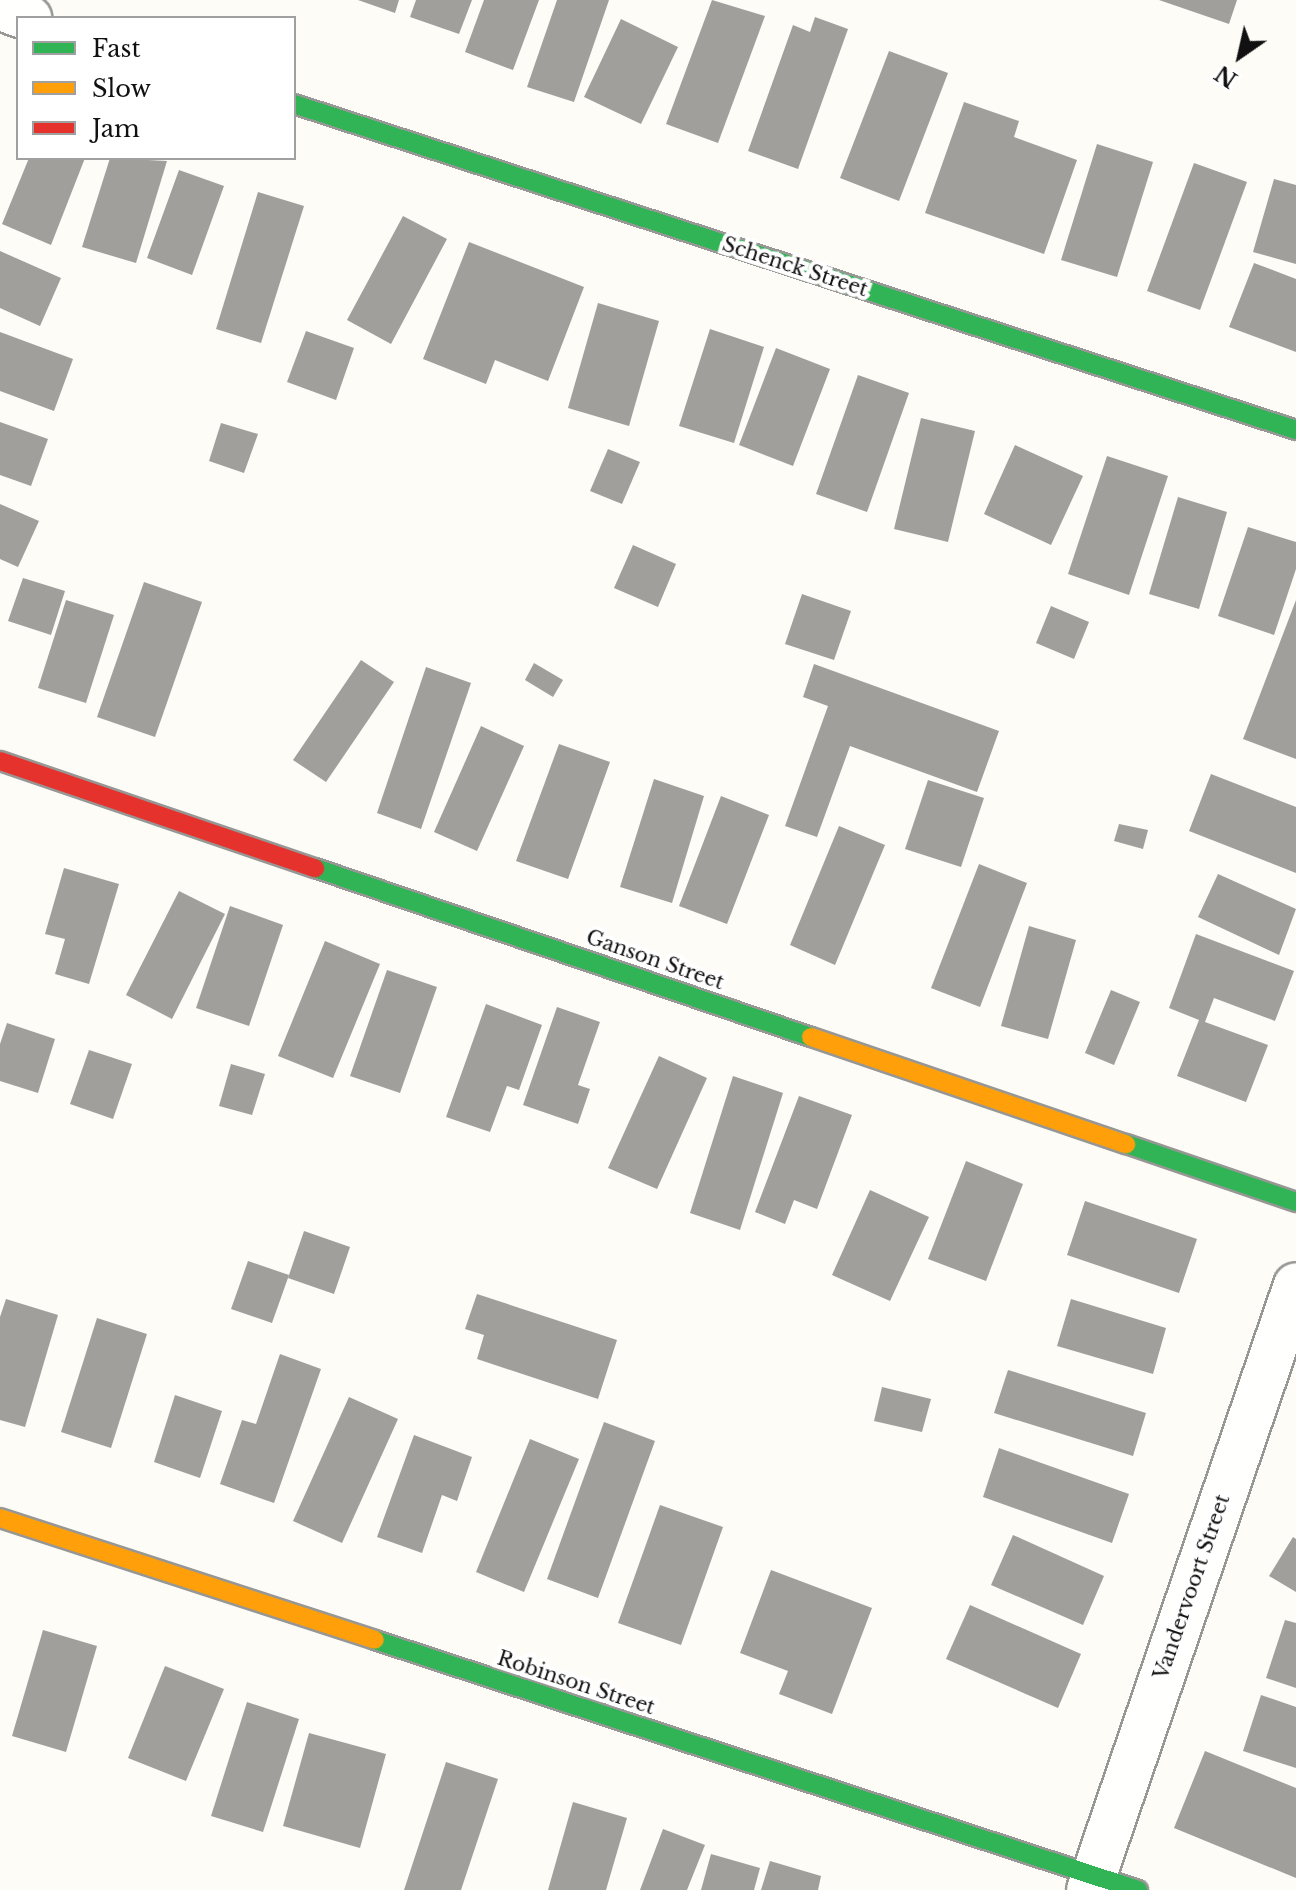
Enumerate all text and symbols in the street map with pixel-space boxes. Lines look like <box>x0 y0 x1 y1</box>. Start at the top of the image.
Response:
legend <box>16 16 296 160</box>
north arrow <box>1200 16 1280 96</box>
text: Fast <box>92 34 140 63</box>
text: N <box>1210 59 1242 93</box>
text: Slow <box>92 74 151 103</box>
text: Jam <box>92 114 140 143</box>
street label: Schenck Street <box>719 232 871 302</box>
street label: Ganson Street <box>583 925 727 995</box>
street label: Vandervoort Street <box>1149 1491 1235 1683</box>
street label: Robinson Street <box>494 1646 658 1720</box>

